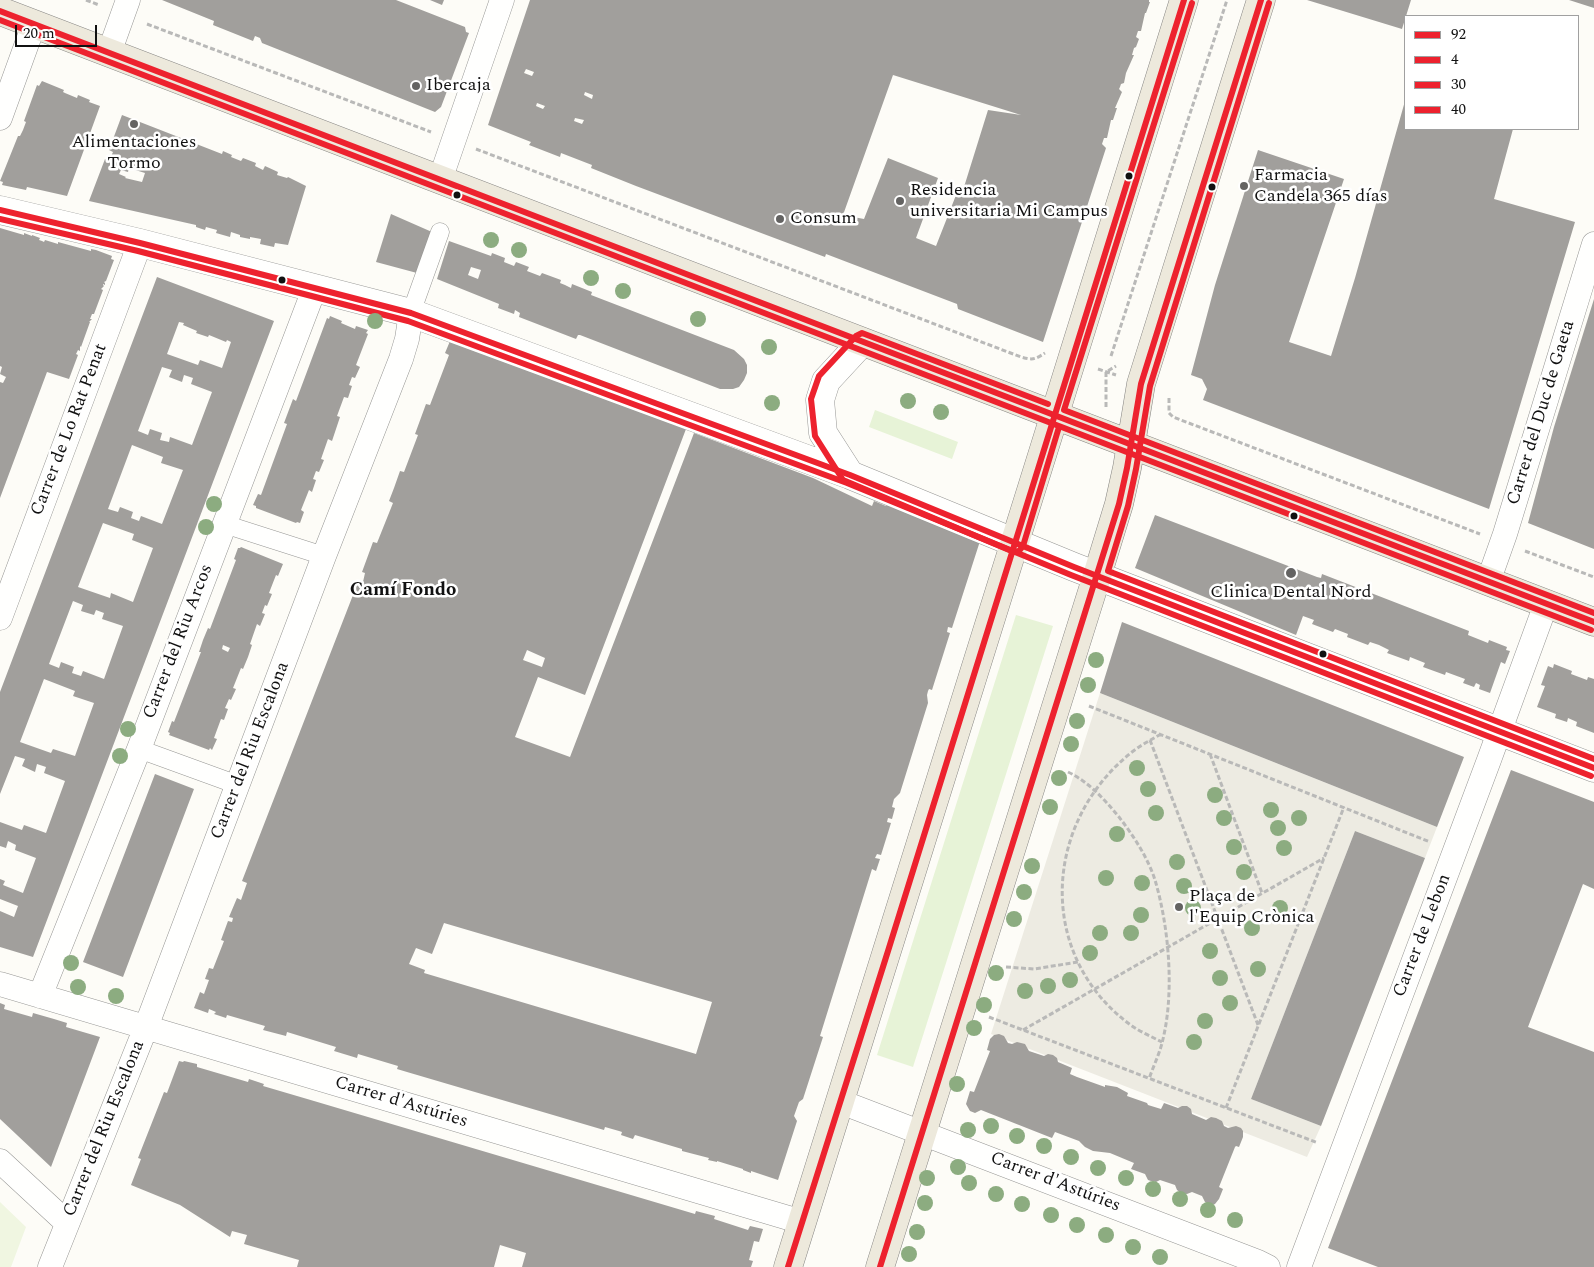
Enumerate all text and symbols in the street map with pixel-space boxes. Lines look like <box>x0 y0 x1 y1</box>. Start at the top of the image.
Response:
scale bar <box>18 15 100 47</box>
legend <box>1404 15 1579 130</box>
text: 20 m <box>23 22 55 45</box>
text: 92 <box>1451 23 1466 46</box>
text: 4 <box>1451 48 1459 71</box>
text: 30 <box>1451 73 1466 96</box>
place label: Ibercaja <box>426 75 491 97</box>
marker: Ibercaja <box>410 80 422 92</box>
text: 40 <box>1451 98 1466 121</box>
marker: Alimentaciones Tormo <box>128 118 140 130</box>
place label: Alimentaciones Tormo <box>71 132 197 174</box>
place label: Farmacia Candela 365 días <box>1254 165 1387 208</box>
unlabelled marker <box>1124 171 1134 181</box>
place label: Residencia universitaria Mi Campus <box>910 180 1108 222</box>
marker: Farmacia Candela 365 días <box>1238 180 1250 192</box>
unlabelled marker <box>1207 182 1217 192</box>
unlabelled marker <box>452 190 462 200</box>
marker: Residencia universitaria Mi Campus <box>894 195 906 207</box>
place label: Consum <box>790 208 857 230</box>
marker: Consum <box>774 213 786 225</box>
unlabelled marker <box>277 275 287 285</box>
street label: Carrer del Duc de Gaeta <box>1504 318 1580 508</box>
street label: Carrer de Lo Rat Penat <box>27 341 113 519</box>
unlabelled marker <box>1289 511 1299 521</box>
street label: Carrer del Riu Arcos <box>140 562 218 722</box>
marker: Clinica Dental Nord <box>1284 566 1298 580</box>
district label: Camí Fondo <box>350 580 456 602</box>
place label: Clinica Dental Nord <box>1210 582 1372 604</box>
unlabelled marker <box>1318 649 1328 659</box>
street label: Carrer del Riu Escalona <box>207 659 295 843</box>
street label: Carrer de Lebon <box>1390 871 1456 1001</box>
place label: Plaça de l'Equip Crònica <box>1189 886 1314 929</box>
marker: Plaça de l'Equip Crònica <box>1173 901 1185 913</box>
street label: Carrer del Riu Escalona <box>60 1038 150 1220</box>
street label: Carrer d'Astúries <box>332 1073 470 1133</box>
street label: Carrer d'Astúries <box>987 1148 1123 1218</box>

